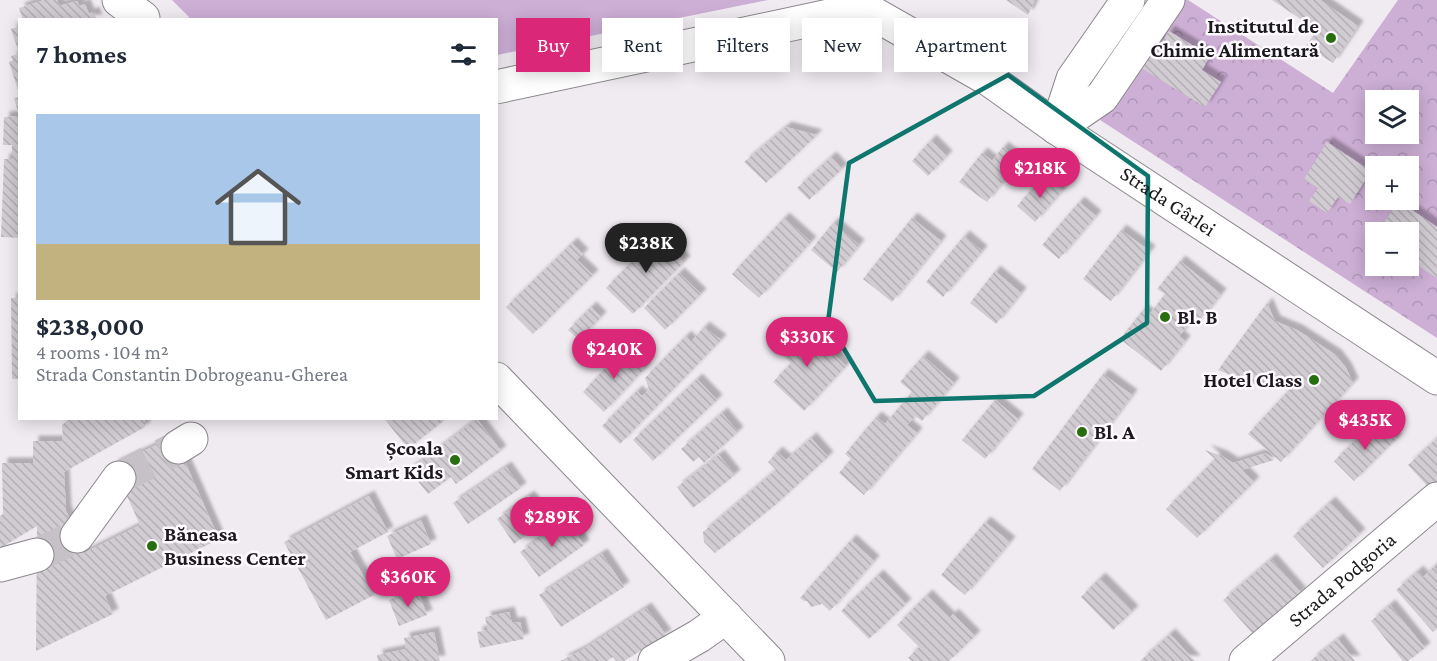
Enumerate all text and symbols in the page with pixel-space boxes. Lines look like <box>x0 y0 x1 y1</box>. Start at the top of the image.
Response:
place label: Institutul de Chimie Alimentară <box>1150 14 1320 62</box>
chip: Buy <box>516 18 590 72</box>
chip: Rent <box>602 18 683 72</box>
chip: Filters <box>695 18 790 72</box>
chip: New <box>802 18 882 72</box>
chip: Apartment <box>894 18 1028 72</box>
marker: Institutul de Chimie Alimentară <box>1324 31 1338 45</box>
icon: filters <box>447 38 480 71</box>
text: 7 homes <box>36 40 127 69</box>
map controls <box>1365 90 1419 276</box>
button: layers <box>1365 90 1419 144</box>
pin: $218K <box>998 148 1082 199</box>
icon: home <box>204 153 312 261</box>
text: $218K <box>1014 156 1066 178</box>
button: + <box>1365 156 1419 210</box>
street label: Strada Gârlei <box>1116 161 1221 241</box>
button: − <box>1365 222 1419 276</box>
pin: $238K <box>604 223 688 274</box>
text: $238K <box>619 231 673 253</box>
place label: Bl. B <box>1177 305 1218 329</box>
marker: Bl. B <box>1158 310 1172 324</box>
text: $238,000 <box>36 312 144 341</box>
pin: $330K <box>765 317 849 368</box>
text: $330K <box>780 325 834 347</box>
pin: $240K <box>572 329 656 380</box>
text: $240K <box>586 337 642 359</box>
text: 4 rooms · 104 m² <box>36 341 169 363</box>
text: Strada Constantin Dobrogeanu-Gherea <box>36 363 348 385</box>
place label: Hotel Class <box>1203 368 1302 392</box>
marker: Hotel Class <box>1307 373 1321 387</box>
pin: $435K <box>1323 400 1407 451</box>
text: $435K <box>1339 408 1391 430</box>
place label: Bl. A <box>1094 420 1135 444</box>
marker: Bl. A <box>1075 425 1089 439</box>
place label: Școala Smart Kids <box>345 436 444 484</box>
marker: Școala Smart Kids <box>448 453 462 467</box>
pin: $289K <box>510 497 594 548</box>
text: $289K <box>524 505 580 527</box>
place label: Băneasa Business Center <box>164 522 306 570</box>
street label: Strada Podgoria <box>1284 527 1401 632</box>
marker: Băneasa Business Center <box>145 539 159 553</box>
pin: $360K <box>366 557 450 608</box>
text: $360K <box>380 565 436 587</box>

